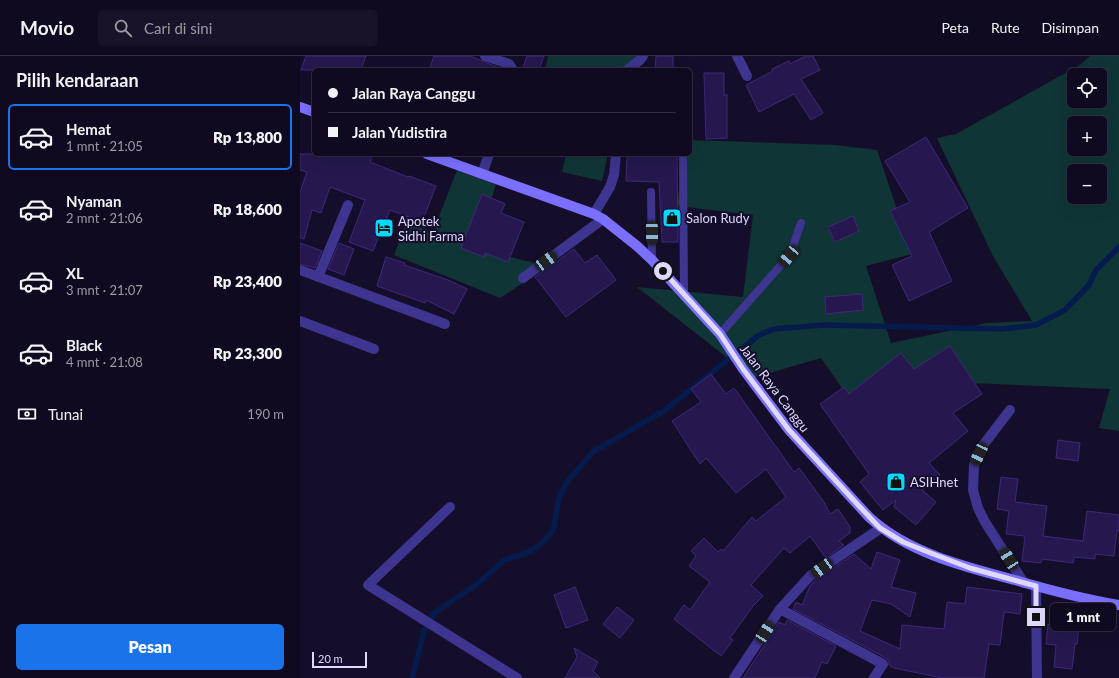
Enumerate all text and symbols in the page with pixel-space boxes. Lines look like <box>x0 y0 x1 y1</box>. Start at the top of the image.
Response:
search box <box>98 10 378 46</box>
text: Movio <box>20 16 74 39</box>
icon: search <box>112 17 134 39</box>
text: Cari di sini <box>144 19 212 37</box>
text: Peta <box>942 19 969 36</box>
text: Rute <box>991 19 1020 36</box>
text: Disimpan <box>1042 19 1099 36</box>
map controls <box>1067 68 1107 204</box>
button: locate <box>1067 68 1107 108</box>
text: Pilih kendaraan <box>16 69 139 91</box>
text: Jalan Raya Canggu <box>352 84 475 102</box>
button: + <box>1067 116 1107 156</box>
icon: car <box>18 119 54 155</box>
text: Hemat <box>66 120 111 138</box>
text: Jalan Yudistira <box>352 123 447 141</box>
text: Rp 13,800 <box>213 128 282 146</box>
text: 1 mnt · 21:05 <box>66 138 143 154</box>
button: − <box>1067 164 1107 204</box>
icon: car <box>18 191 54 227</box>
text: Nyaman <box>66 192 121 210</box>
text: Rp 18,600 <box>213 200 282 218</box>
shop icon: Salon Rudy <box>661 207 683 229</box>
text: 2 mnt · 21:06 <box>66 210 143 226</box>
place label: Salon Rudy <box>686 210 750 226</box>
place label: Apotek Sidhi Farma <box>398 213 464 244</box>
hotel icon: Apotek Sidhi Farma <box>373 217 395 239</box>
car <box>646 221 658 245</box>
car <box>777 243 801 269</box>
car <box>533 249 559 273</box>
route start <box>654 262 672 280</box>
icon: car <box>18 263 54 299</box>
text: XL <box>66 264 84 282</box>
text: Rp 23,400 <box>213 272 282 290</box>
text: 3 mnt · 21:07 <box>66 282 143 298</box>
icon: car <box>18 335 54 371</box>
text: Black <box>66 336 102 354</box>
street label: Jalan Raya Canggu <box>737 341 813 435</box>
text: Rp 23,300 <box>213 344 282 362</box>
text: 4 mnt · 21:08 <box>66 354 143 370</box>
icon: cash <box>16 403 38 425</box>
text: Tunai <box>48 405 83 423</box>
text: 190 m <box>247 406 284 422</box>
car <box>968 441 990 467</box>
shop icon: ASIHnet <box>885 471 907 493</box>
place label: ASIHnet <box>910 474 958 490</box>
car <box>997 546 1021 572</box>
car <box>809 556 835 580</box>
callout: 1 mnt <box>1050 603 1116 631</box>
route end <box>1027 608 1045 626</box>
text: 1 mnt <box>1066 609 1100 625</box>
car <box>753 619 777 645</box>
button: Pesan <box>16 624 284 670</box>
scale bar <box>312 650 367 669</box>
text: 20 m <box>318 652 343 665</box>

